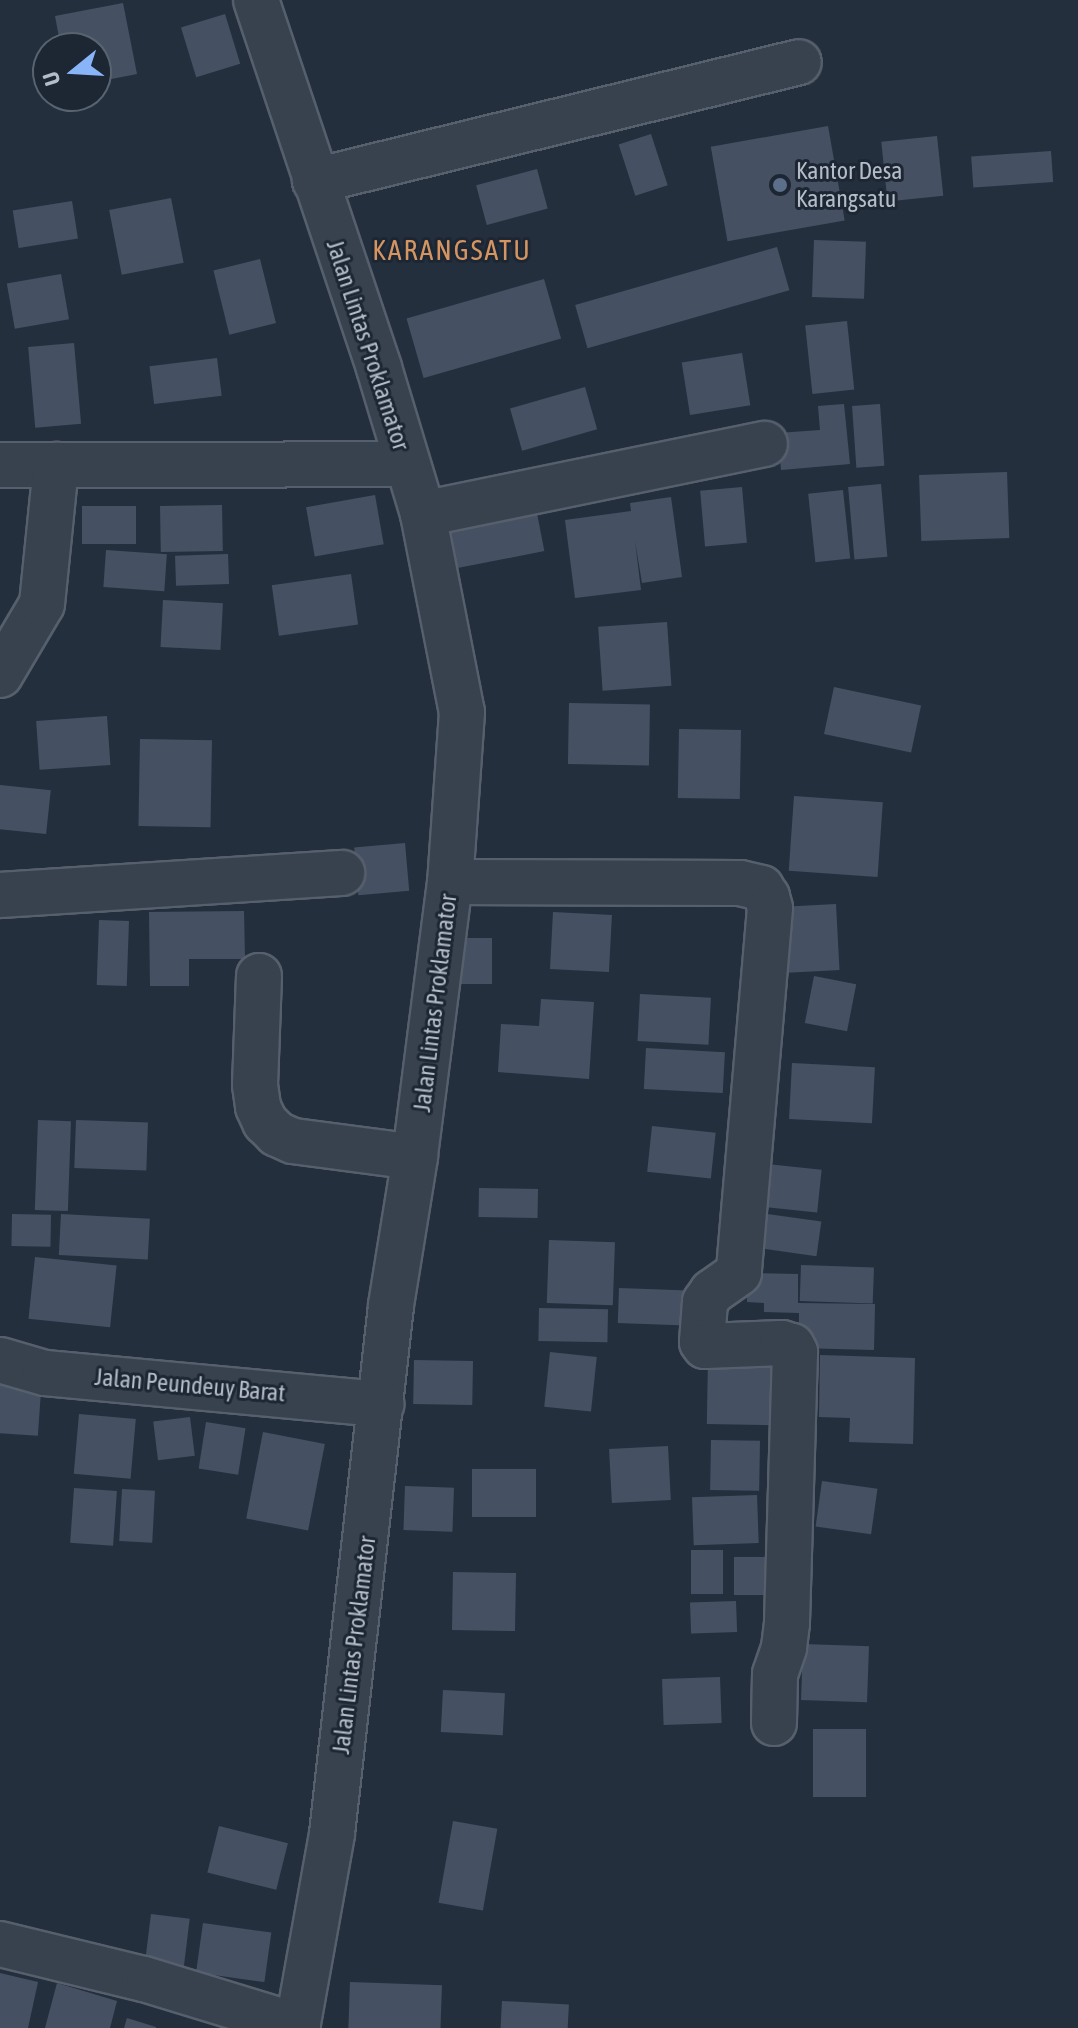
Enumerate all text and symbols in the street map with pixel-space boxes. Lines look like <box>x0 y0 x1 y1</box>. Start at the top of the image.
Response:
north arrow <box>32 32 112 112</box>
text: U <box>37 69 65 89</box>
place label: Kantor Desa Karangsatu <box>796 157 902 213</box>
marker: Kantor Desa Karangsatu <box>771 176 789 194</box>
district label: KARANGSATU <box>372 233 532 267</box>
street label: Jalan Lintas Proklamator <box>320 236 416 454</box>
street label: Jalan Lintas Proklamator <box>407 892 463 1114</box>
street label: Jalan Peundeuy Barat <box>94 1362 286 1408</box>
street label: Jalan Lintas Proklamator <box>326 1534 382 1756</box>

